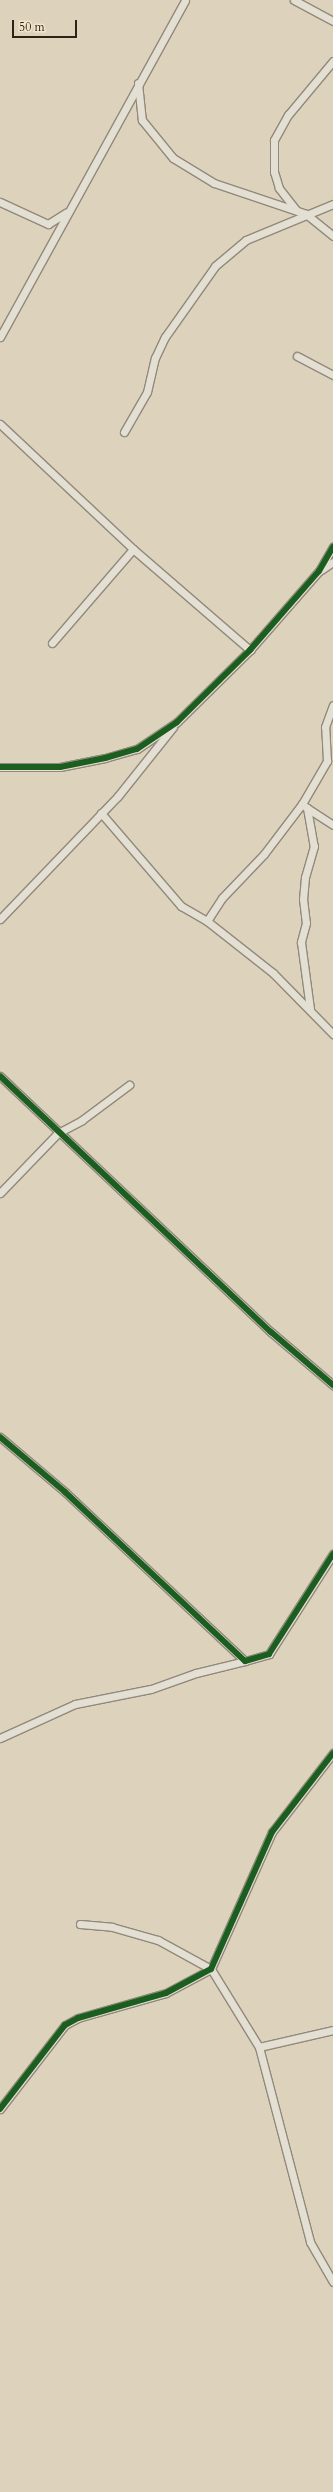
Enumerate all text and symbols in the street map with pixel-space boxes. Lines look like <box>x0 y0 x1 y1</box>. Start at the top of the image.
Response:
scale bar <box>14 12 79 38</box>
text: 50 m <box>19 19 45 35</box>

